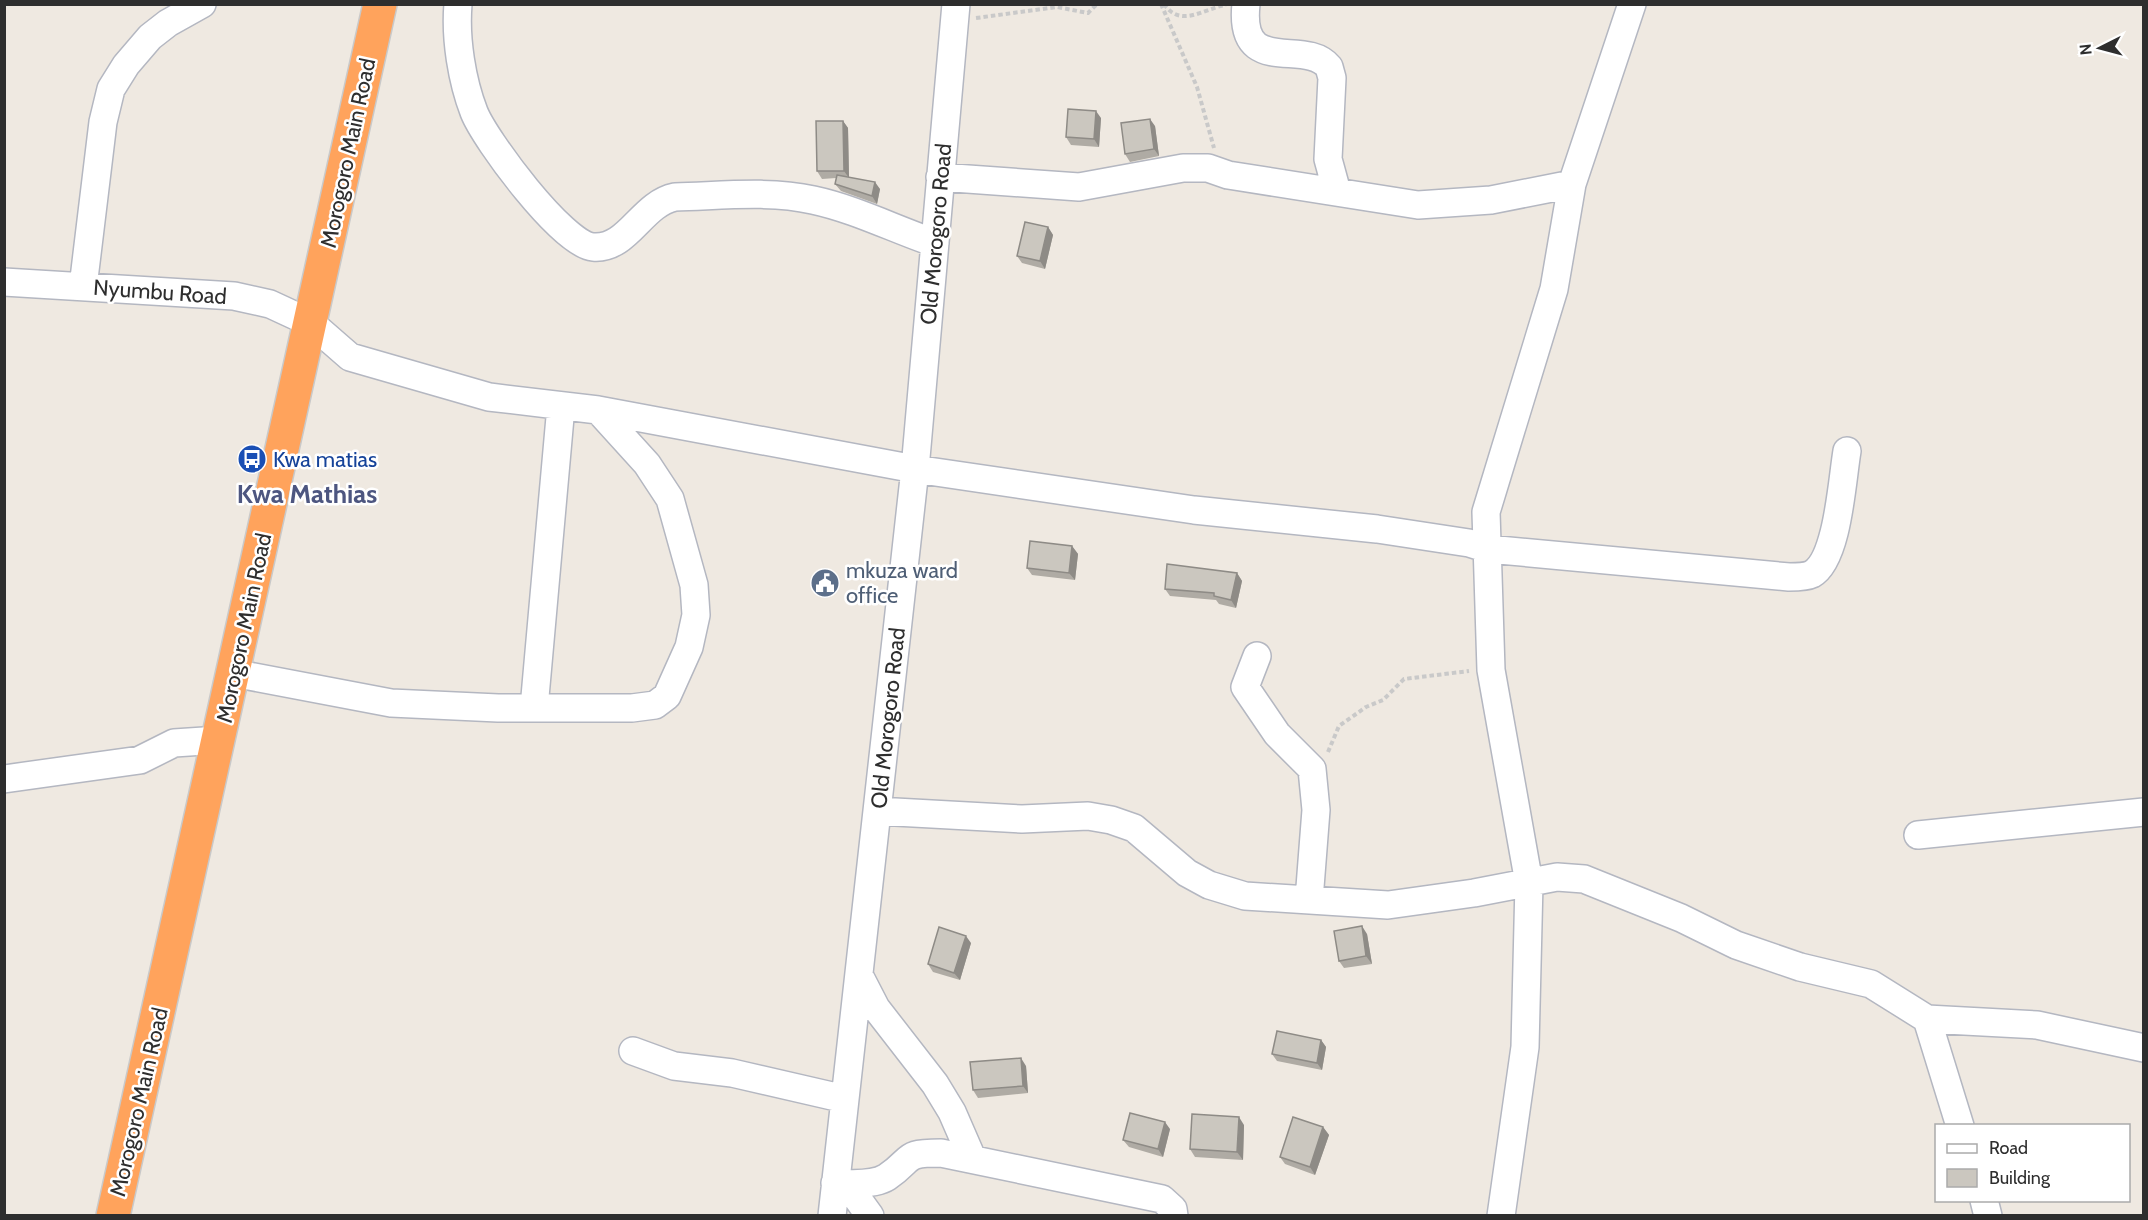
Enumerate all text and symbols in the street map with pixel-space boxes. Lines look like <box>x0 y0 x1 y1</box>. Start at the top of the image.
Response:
north arrow <box>2070 18 2130 78</box>
text: N <box>2076 43 2096 56</box>
street label: Morogoro Main Road <box>315 56 381 250</box>
street label: Old Morogoro Road <box>915 142 957 326</box>
street label: Nyumbu Road <box>92 274 228 310</box>
bus stop icon: Kwa matias <box>236 443 268 475</box>
place label: Kwa matias <box>273 446 377 473</box>
district label: Kwa Mathias <box>237 478 377 510</box>
street label: Morogoro Main Road <box>211 531 277 725</box>
place label: mkuza ward office <box>846 557 958 609</box>
public building icon: mkuza ward office <box>809 567 841 599</box>
street label: Old Morogoro Road <box>865 626 911 810</box>
street label: Morogoro Main Road <box>104 1005 174 1199</box>
legend <box>1935 1124 2130 1202</box>
text: Road <box>1989 1137 2028 1159</box>
text: Building <box>1989 1167 2051 1189</box>

